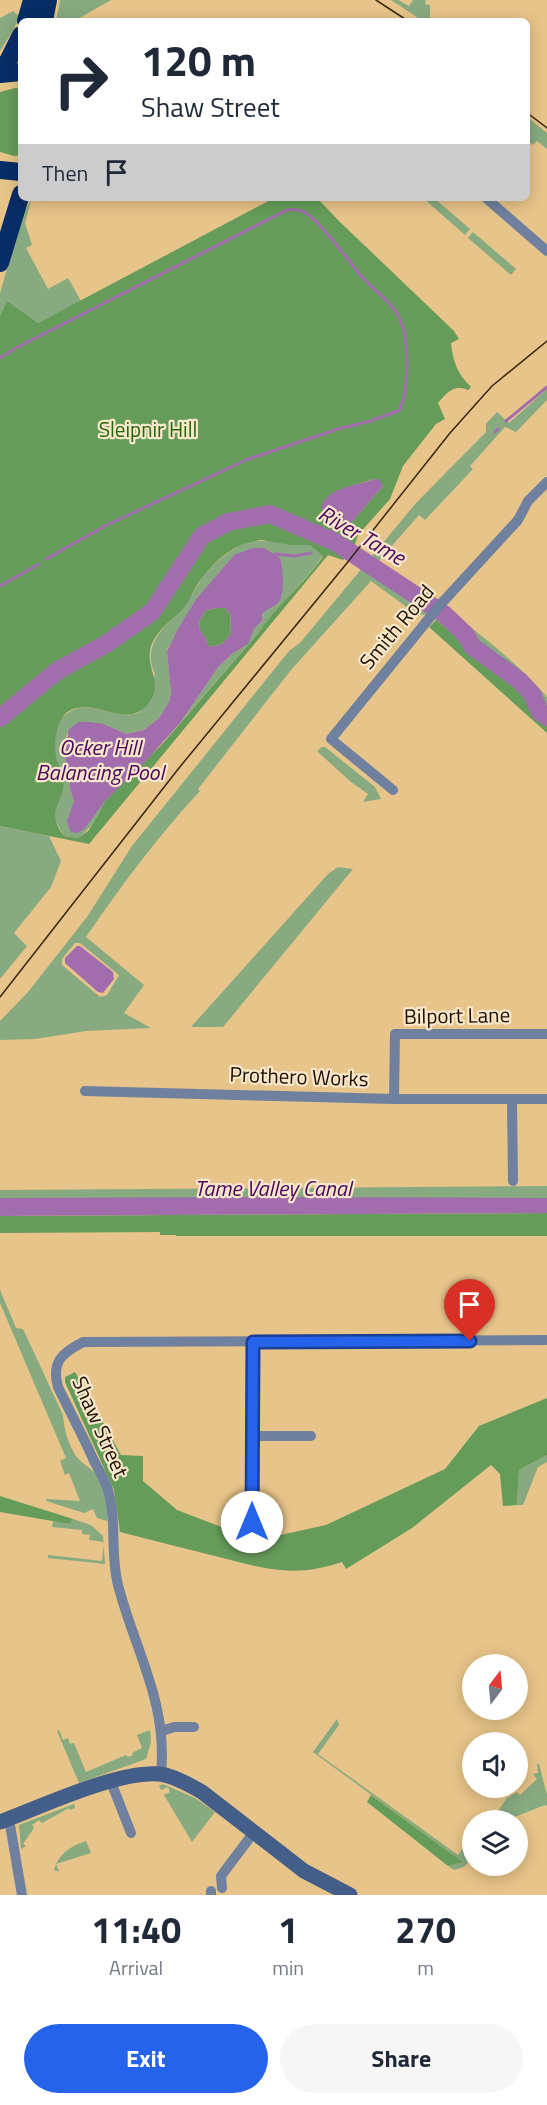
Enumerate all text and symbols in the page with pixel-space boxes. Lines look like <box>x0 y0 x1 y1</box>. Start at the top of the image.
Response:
text: 120 m <box>141 28 256 92</box>
icon: right <box>42 42 120 120</box>
text: Shaw Street <box>141 86 280 127</box>
text: Then <box>42 156 88 190</box>
icon: arrive <box>100 156 133 189</box>
park label: Sleipnir Hill <box>99 413 197 445</box>
water label: River Tame <box>312 496 413 574</box>
street label: Smith Road <box>351 577 441 676</box>
water label: Ocker Hill Balancing Pool <box>36 730 166 789</box>
street label: Bilport Lane <box>404 998 510 1032</box>
street label: Prothero Works <box>229 1058 369 1094</box>
water label: Tame Valley Canal <box>195 1171 354 1205</box>
pin <box>444 1279 495 1341</box>
icon: arrive <box>453 1288 486 1321</box>
street label: Shaw Street <box>64 1371 138 1483</box>
position arrow <box>220 1490 284 1554</box>
north arrow <box>462 1654 528 1720</box>
map controls <box>462 1654 528 1876</box>
button: sound <box>462 1732 528 1798</box>
button: layers <box>462 1810 528 1876</box>
text: 11:40 <box>91 1902 181 1957</box>
text: 1 <box>278 1902 298 1957</box>
text: 270 <box>395 1902 456 1957</box>
text: Arrival <box>109 1952 163 1983</box>
text: min <box>272 1952 304 1983</box>
text: m <box>417 1952 434 1983</box>
button: Exit <box>24 2024 268 2093</box>
button: Share <box>280 2024 523 2093</box>

